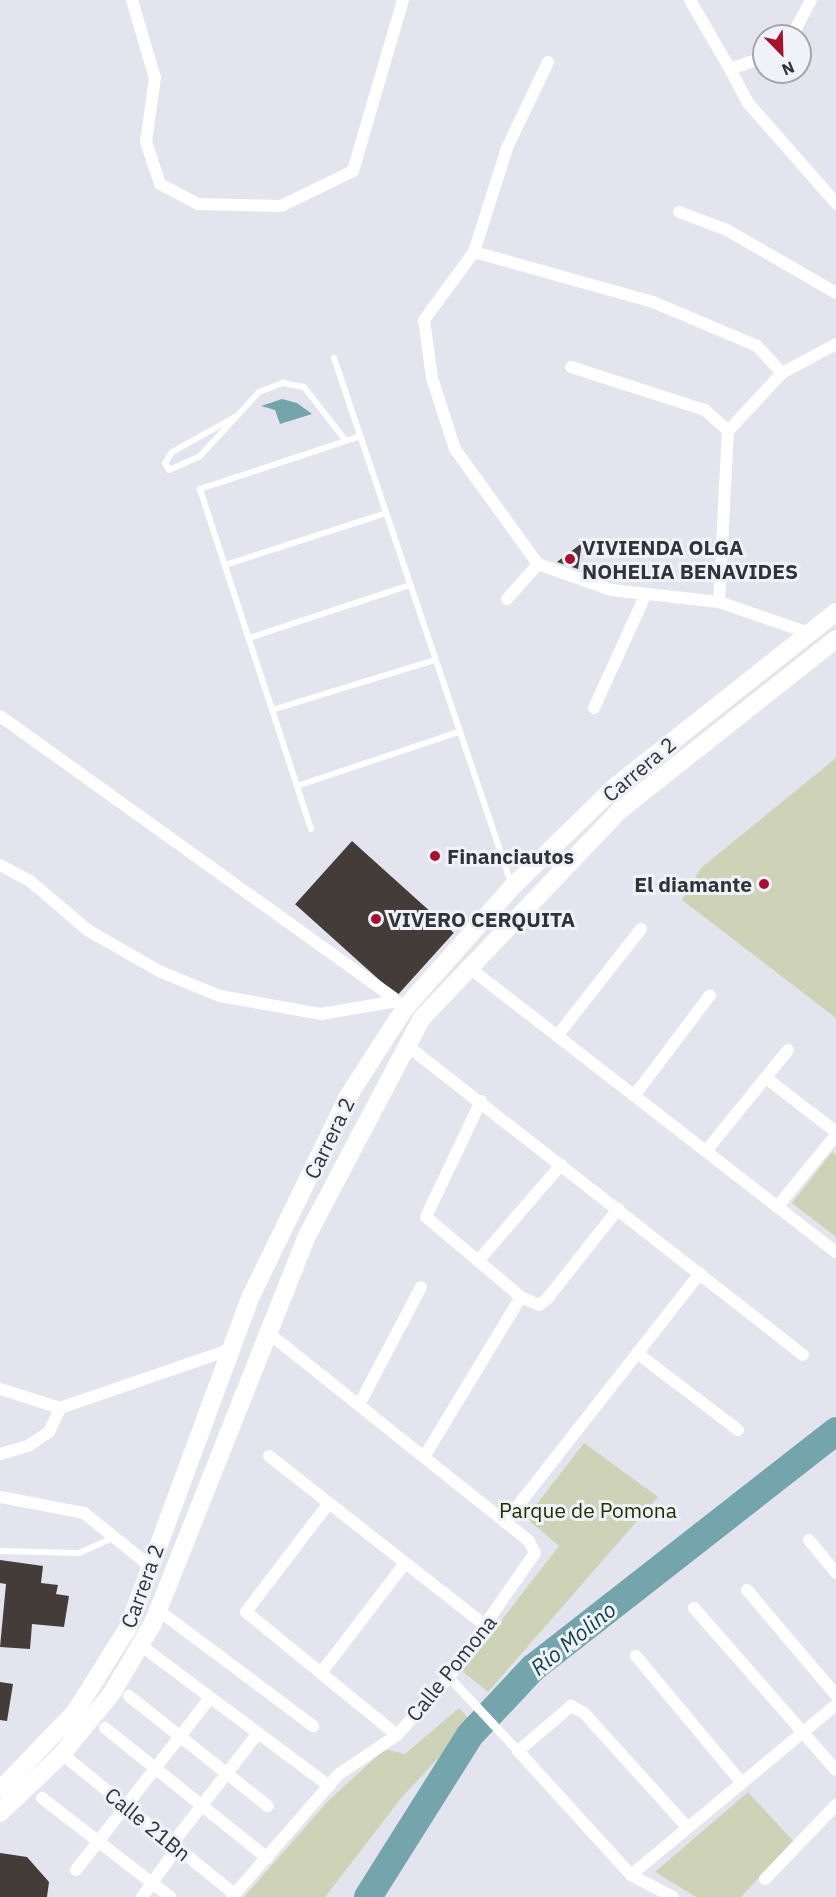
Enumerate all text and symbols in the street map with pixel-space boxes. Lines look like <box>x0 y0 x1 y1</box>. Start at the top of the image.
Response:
north arrow <box>752 24 812 84</box>
text: N <box>779 57 797 80</box>
place label: VIVIENDA OLGA NOHELIA BENAVIDES <box>582 534 798 584</box>
marker: VIVIENDA OLGA NOHELIA BENAVIDES <box>563 552 577 566</box>
street label: Carrera 2 <box>597 731 681 807</box>
place label: Financiautos <box>447 843 574 869</box>
marker: Financiautos <box>428 849 442 863</box>
place label: El diamante <box>634 871 752 897</box>
marker: El diamante <box>757 877 771 891</box>
place label: VIVERO CERQUITA <box>388 906 575 932</box>
marker: VIVERO CERQUITA <box>369 912 383 926</box>
street label: Carrera 2 <box>298 1093 360 1183</box>
park label: Parque de Pomona <box>499 1497 677 1523</box>
street label: Carrera 2 <box>115 1541 169 1631</box>
water label: Río Molino <box>525 1596 621 1680</box>
street label: Calle Pomona <box>401 1610 501 1726</box>
street label: Calle 21Bn <box>100 1782 196 1866</box>

